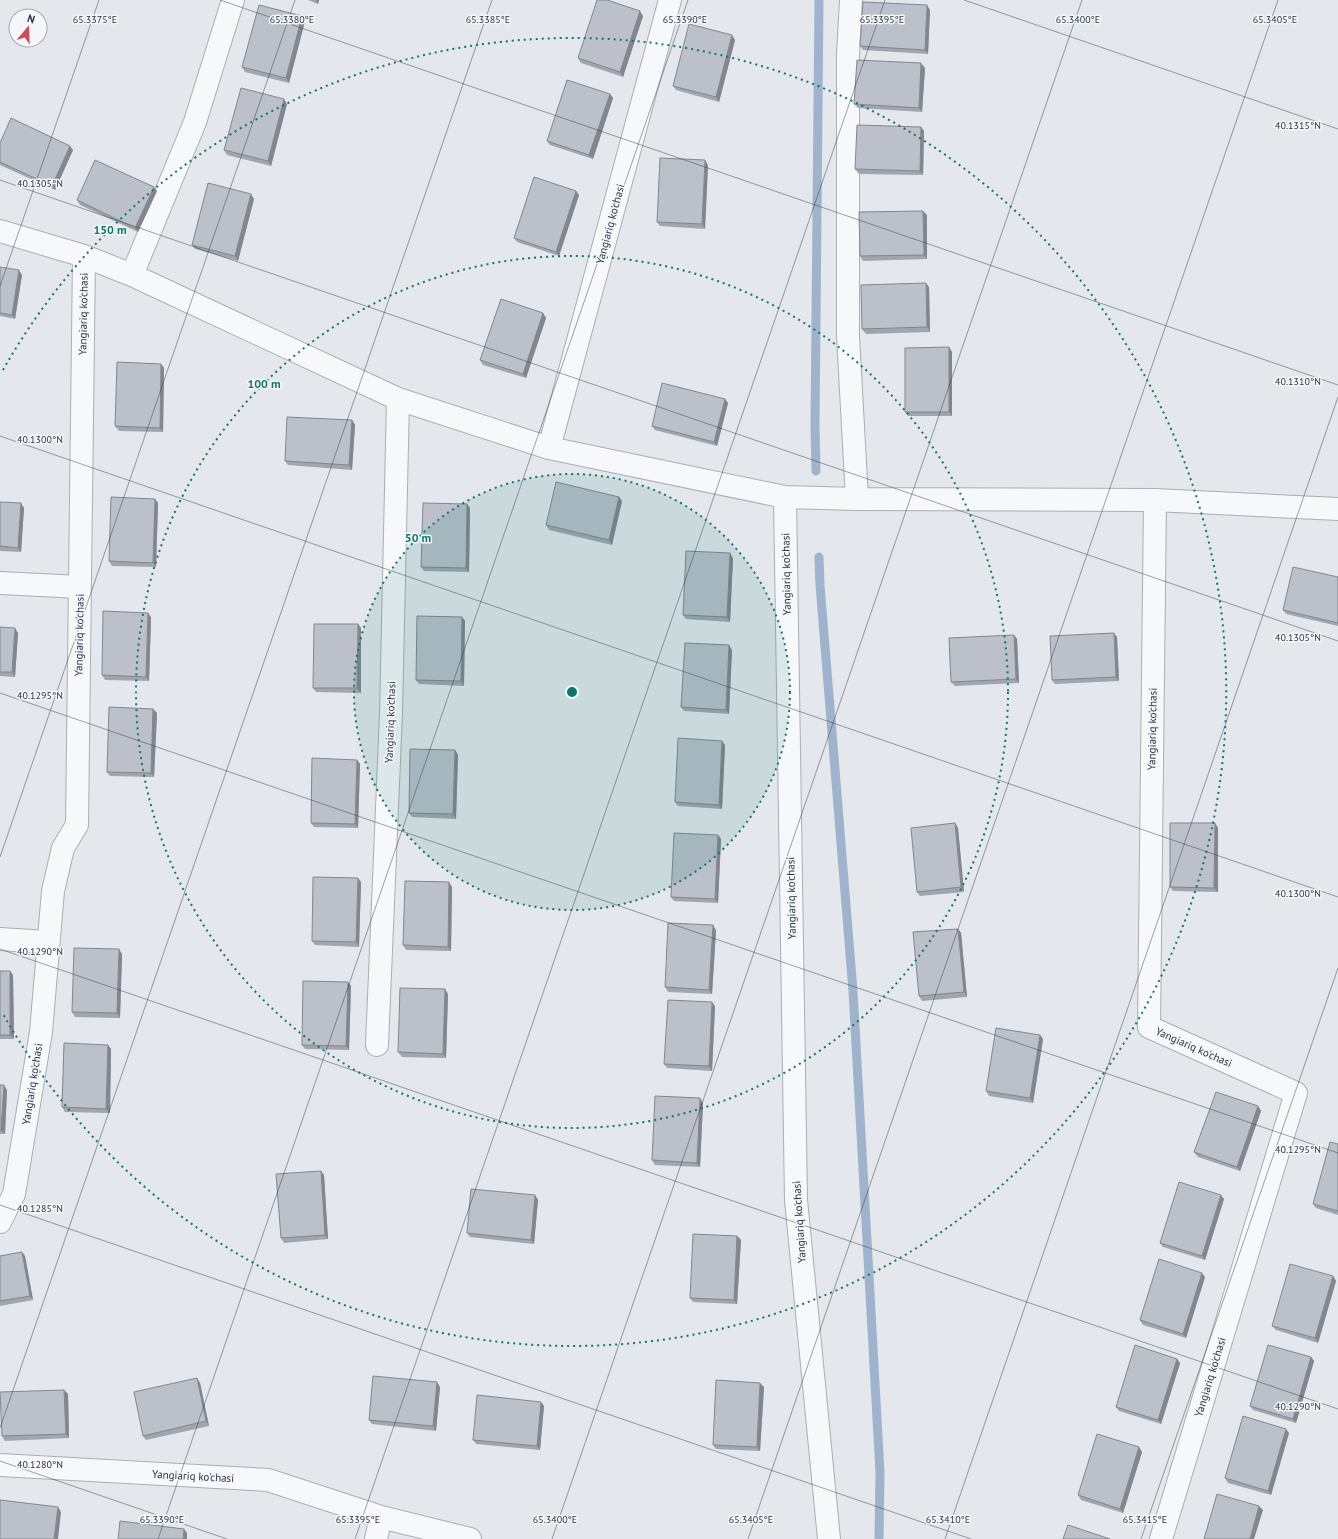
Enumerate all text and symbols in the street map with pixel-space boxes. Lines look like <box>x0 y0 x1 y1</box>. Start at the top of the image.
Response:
north arrow <box>8 8 48 48</box>
text: N <box>26 11 37 26</box>
text: 65.3375°E <box>73 13 117 26</box>
text: 65.3380°E <box>270 13 314 26</box>
text: 65.3385°E <box>466 13 510 26</box>
text: 65.3390°E <box>663 13 707 26</box>
text: 65.3395°E <box>860 13 904 26</box>
text: 65.3400°E <box>1056 13 1100 26</box>
text: 65.3405°E <box>1253 13 1297 26</box>
text: 40.1315°N <box>1275 119 1321 132</box>
text: 40.1305°N <box>17 177 63 190</box>
street label: Yangiariq ko'chasi <box>593 182 627 266</box>
text: 150 m <box>93 222 127 237</box>
street label: Yangiariq ko'chasi <box>75 273 91 355</box>
text: 40.1310°N <box>1275 375 1321 388</box>
text: 100 m <box>247 376 281 391</box>
text: 40.1300°N <box>17 433 63 446</box>
text: 50 m <box>405 530 431 545</box>
street label: Yangiariq ko'chasi <box>778 533 794 615</box>
street label: Yangiariq ko'chasi <box>71 594 87 676</box>
text: 40.1305°N <box>1275 631 1321 644</box>
street label: Yangiariq ko'chasi <box>382 681 398 763</box>
centre of rings <box>565 685 579 699</box>
street label: Yangiariq ko'chasi <box>1144 688 1160 770</box>
text: 40.1295°N <box>17 689 63 702</box>
street label: Yangiariq ko'chasi <box>783 857 799 939</box>
text: 40.1300°N <box>1275 887 1321 900</box>
text: 40.1290°N <box>17 945 63 958</box>
street label: Yangiariq ko'chasi <box>1154 1024 1235 1070</box>
street label: Yangiariq ko'chasi <box>19 1042 45 1126</box>
text: 40.1295°N <box>1275 1143 1321 1156</box>
street label: Yangiariq ko'chasi <box>789 1180 809 1264</box>
text: 40.1285°N <box>17 1202 63 1215</box>
street label: Yangiariq ko'chasi <box>1191 1336 1229 1418</box>
text: 40.1290°N <box>1275 1400 1321 1413</box>
text: 40.1280°N <box>17 1458 63 1471</box>
street label: Yangiariq ko'chasi <box>151 1467 235 1485</box>
text: 65.3390°E <box>140 1513 184 1526</box>
text: 65.3395°E <box>336 1513 380 1526</box>
text: 65.3400°E <box>533 1513 577 1526</box>
text: 65.3405°E <box>729 1513 773 1526</box>
text: 65.3410°E <box>926 1513 970 1526</box>
text: 65.3415°E <box>1123 1513 1167 1526</box>

